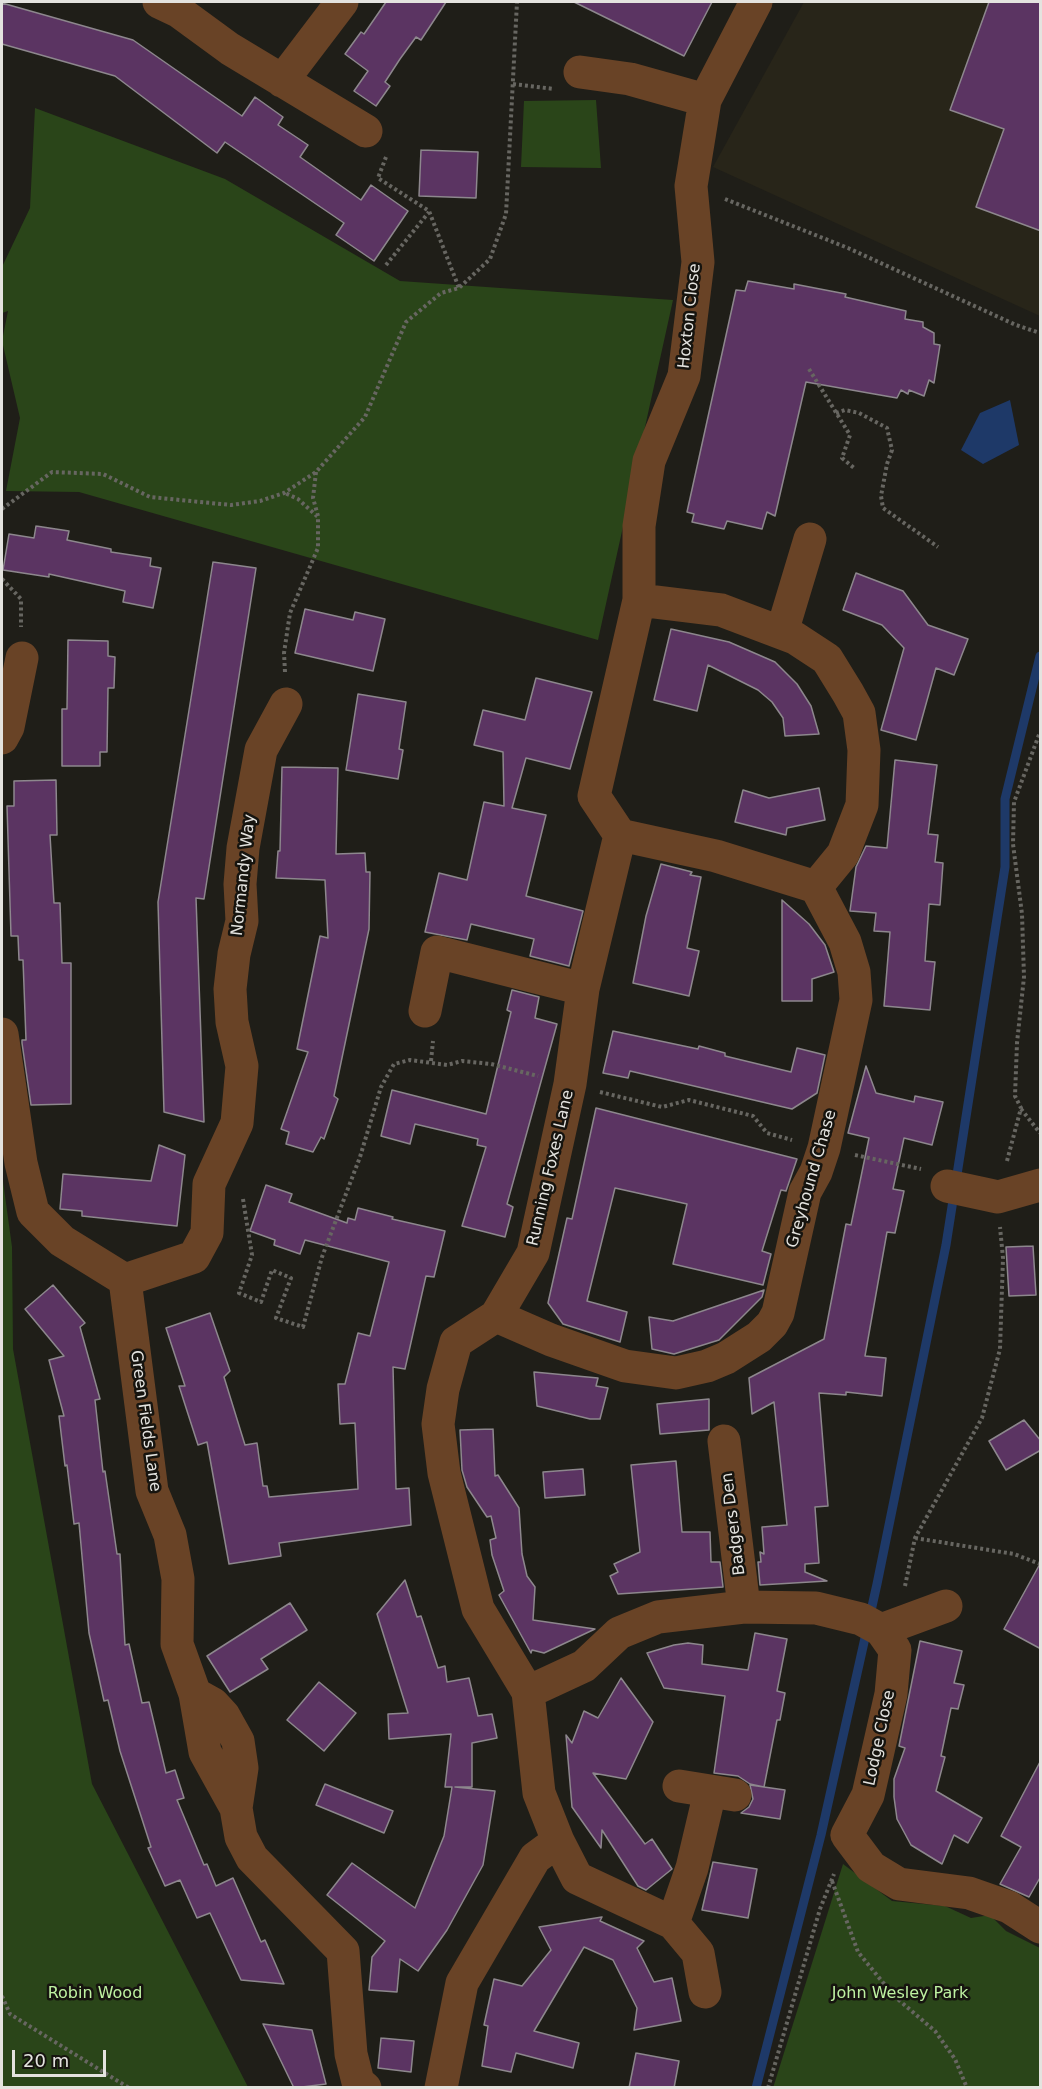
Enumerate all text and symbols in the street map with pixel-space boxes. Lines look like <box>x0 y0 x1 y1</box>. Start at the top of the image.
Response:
street label: Hoxton Close <box>675 262 705 370</box>
street label: Normandy Way <box>228 813 260 937</box>
street label: Running Foxes Lane <box>524 1088 578 1248</box>
street label: Greyhound Chase <box>783 1108 841 1250</box>
street label: Green Fields Lane <box>126 1349 164 1493</box>
street label: Badgers Den <box>718 1472 750 1576</box>
street label: Lodge Close <box>861 1688 899 1788</box>
park label: Robin Wood <box>48 1984 142 2004</box>
park label: John Wesley Park <box>832 1984 968 2004</box>
scale bar <box>15 2038 110 2076</box>
text: 20 m <box>23 2050 69 2071</box>

